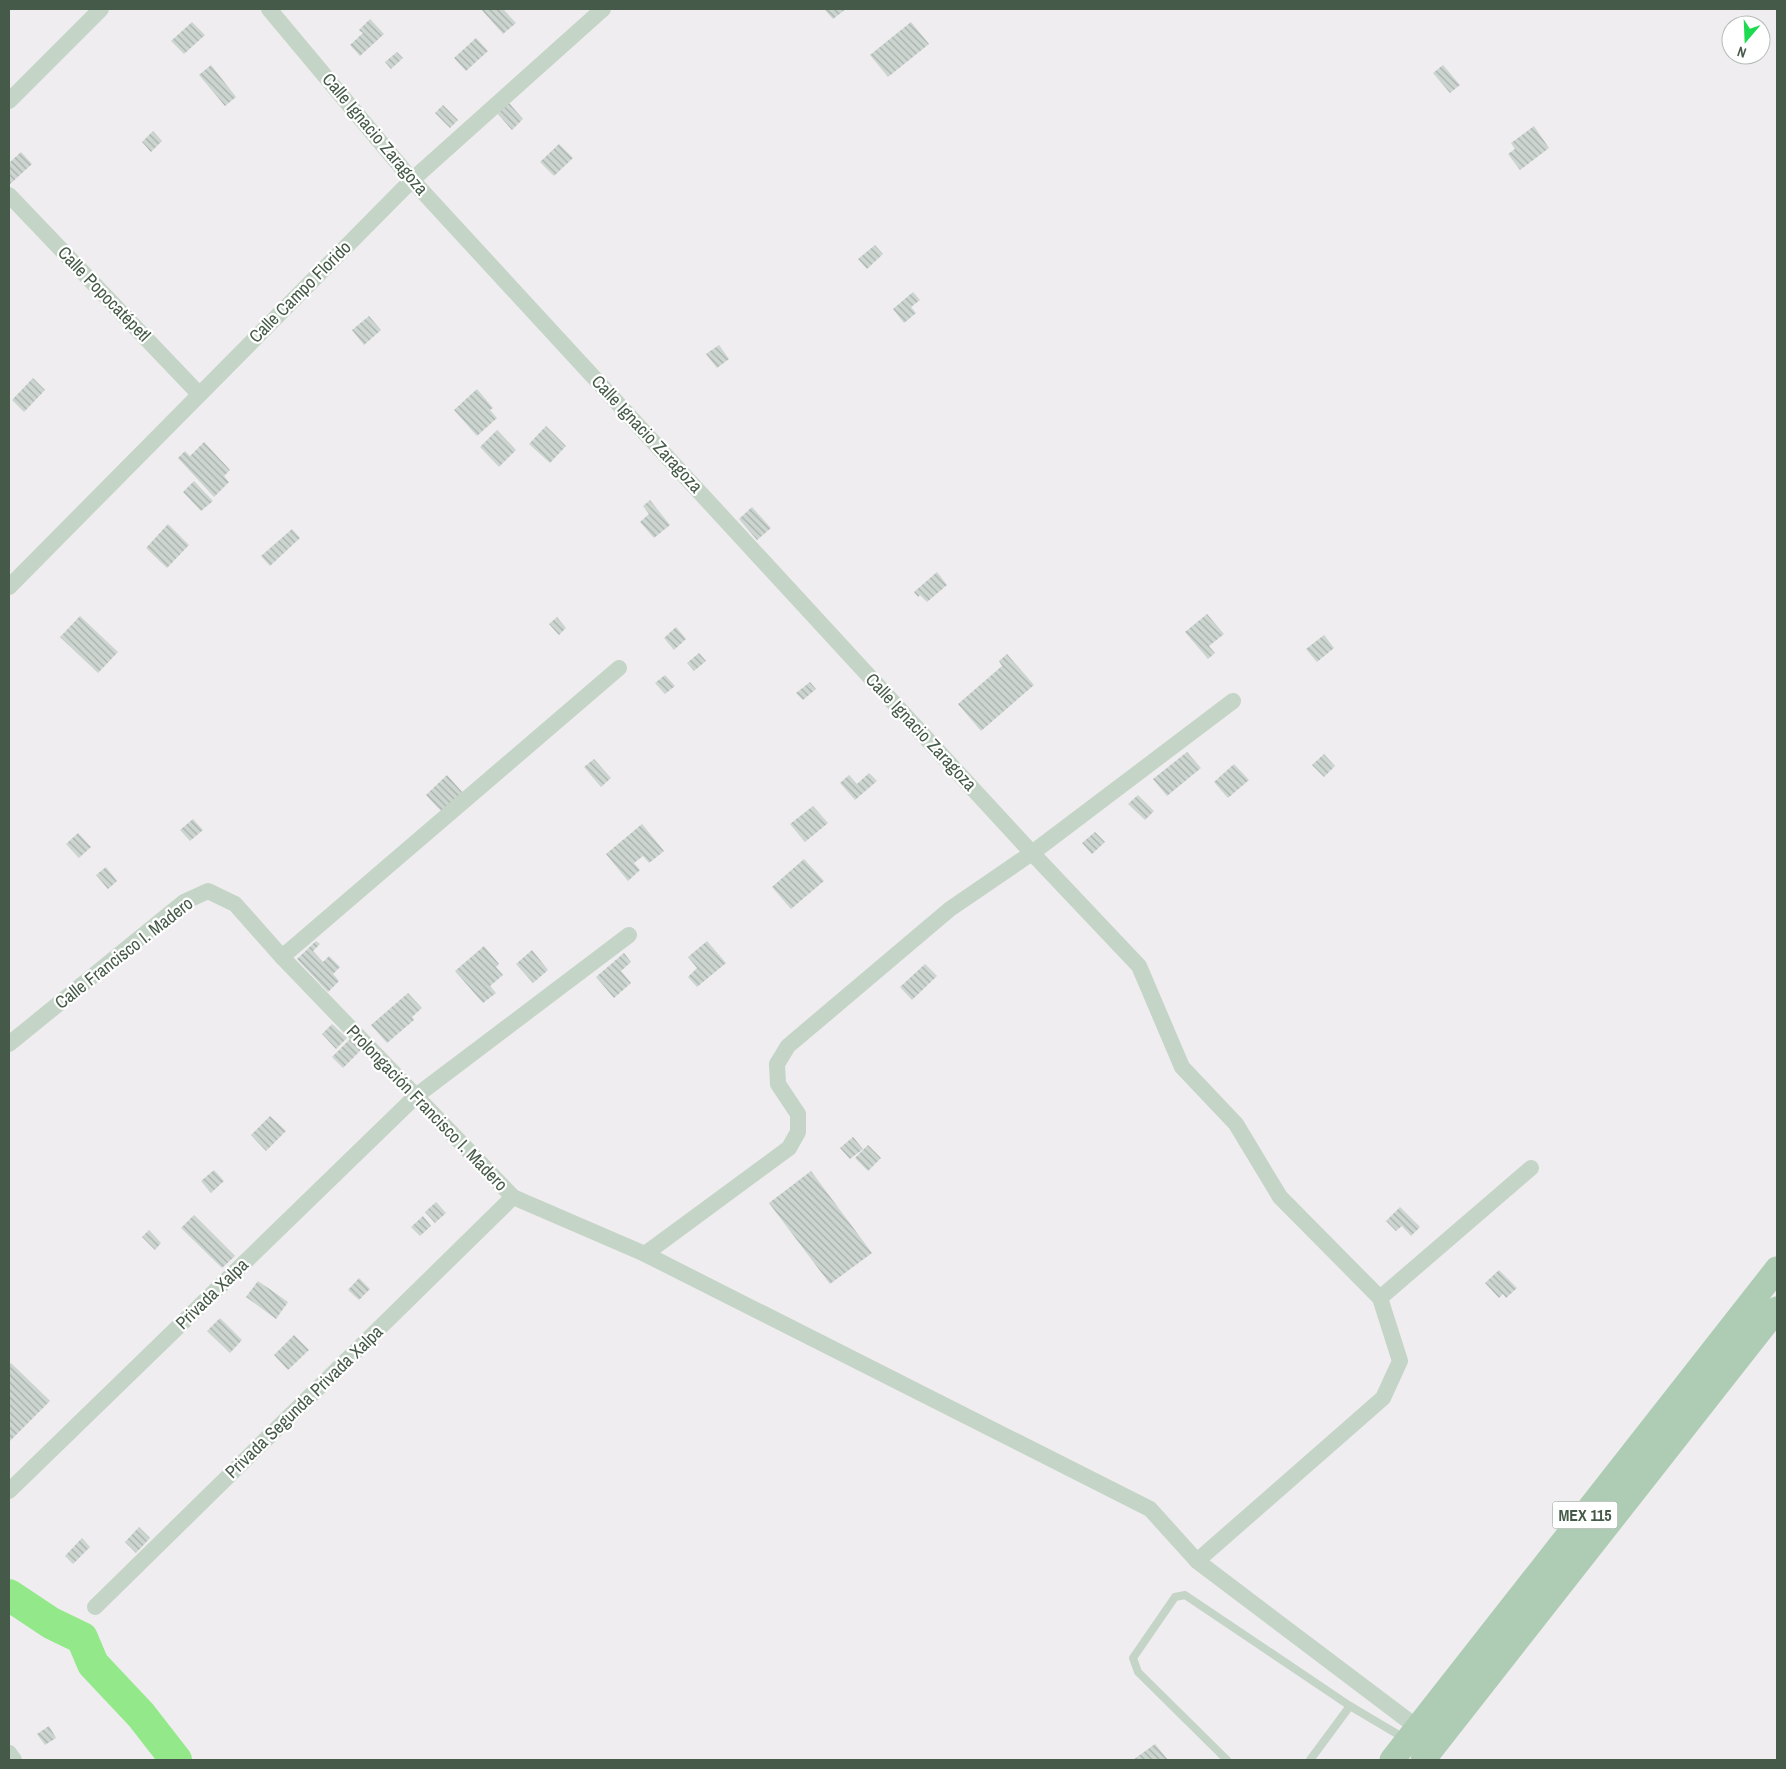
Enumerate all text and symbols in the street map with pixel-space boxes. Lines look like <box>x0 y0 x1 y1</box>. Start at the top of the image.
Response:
north arrow <box>1721 15 1771 65</box>
text: N <box>1735 42 1749 62</box>
street label: Calle Ignacio Zaragoza <box>317 67 434 200</box>
street label: Calle Campo Florido <box>243 235 356 348</box>
street label: Calle Popocatépetl <box>52 240 156 347</box>
street label: Calle Ignacio Zaragoza <box>586 369 709 498</box>
street label: Calle Ignacio Zaragoza <box>860 667 983 796</box>
street label: Calle Francisco I. Madero <box>49 891 198 1014</box>
street label: Prolongación Francisco I. Madero <box>341 1019 514 1196</box>
street label: Privada Xalpa <box>170 1253 254 1335</box>
street label: Privada Segunda Privada Xalpa <box>219 1319 388 1484</box>
road number: MEX 115 <box>1552 1502 1618 1528</box>

